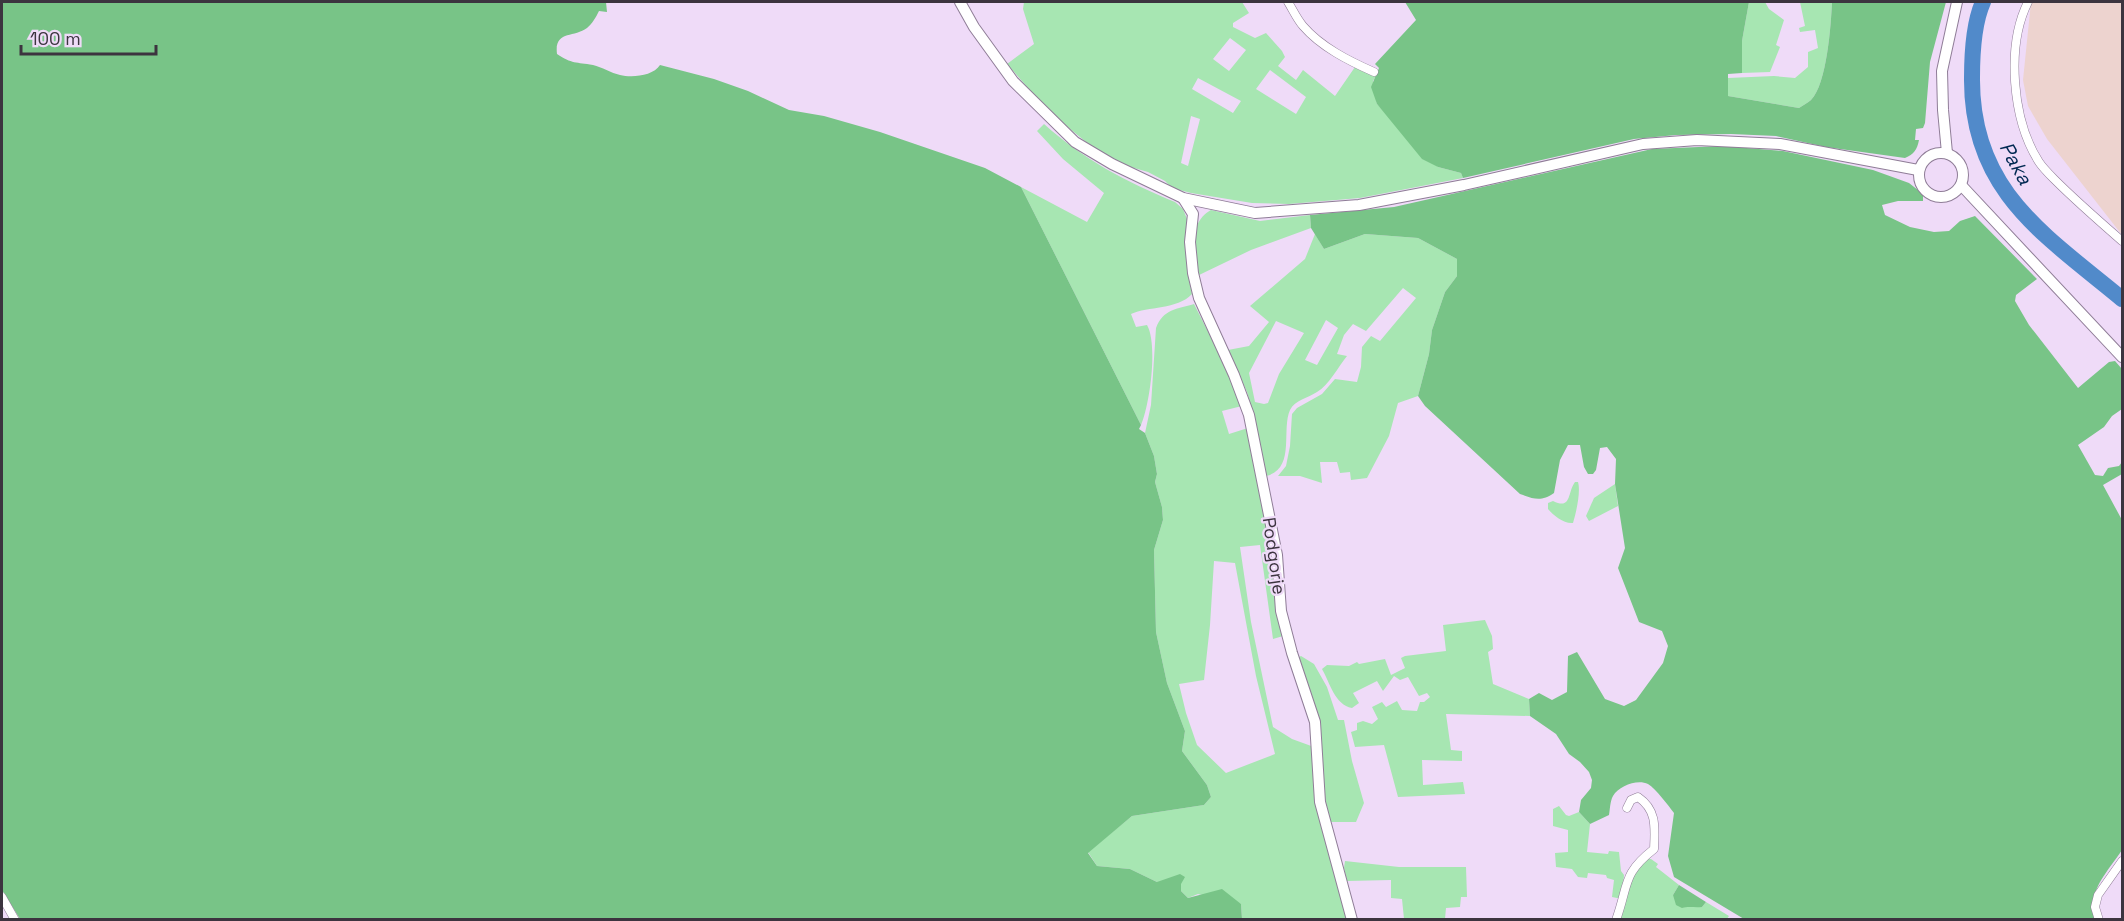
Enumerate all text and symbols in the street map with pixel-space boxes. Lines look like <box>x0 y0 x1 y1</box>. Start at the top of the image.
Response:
scale bar <box>21 18 156 56</box>
text: 100 m <box>30 27 81 50</box>
water label: Paka <box>1994 137 2039 190</box>
street label: Podgorje <box>1258 516 1291 596</box>

